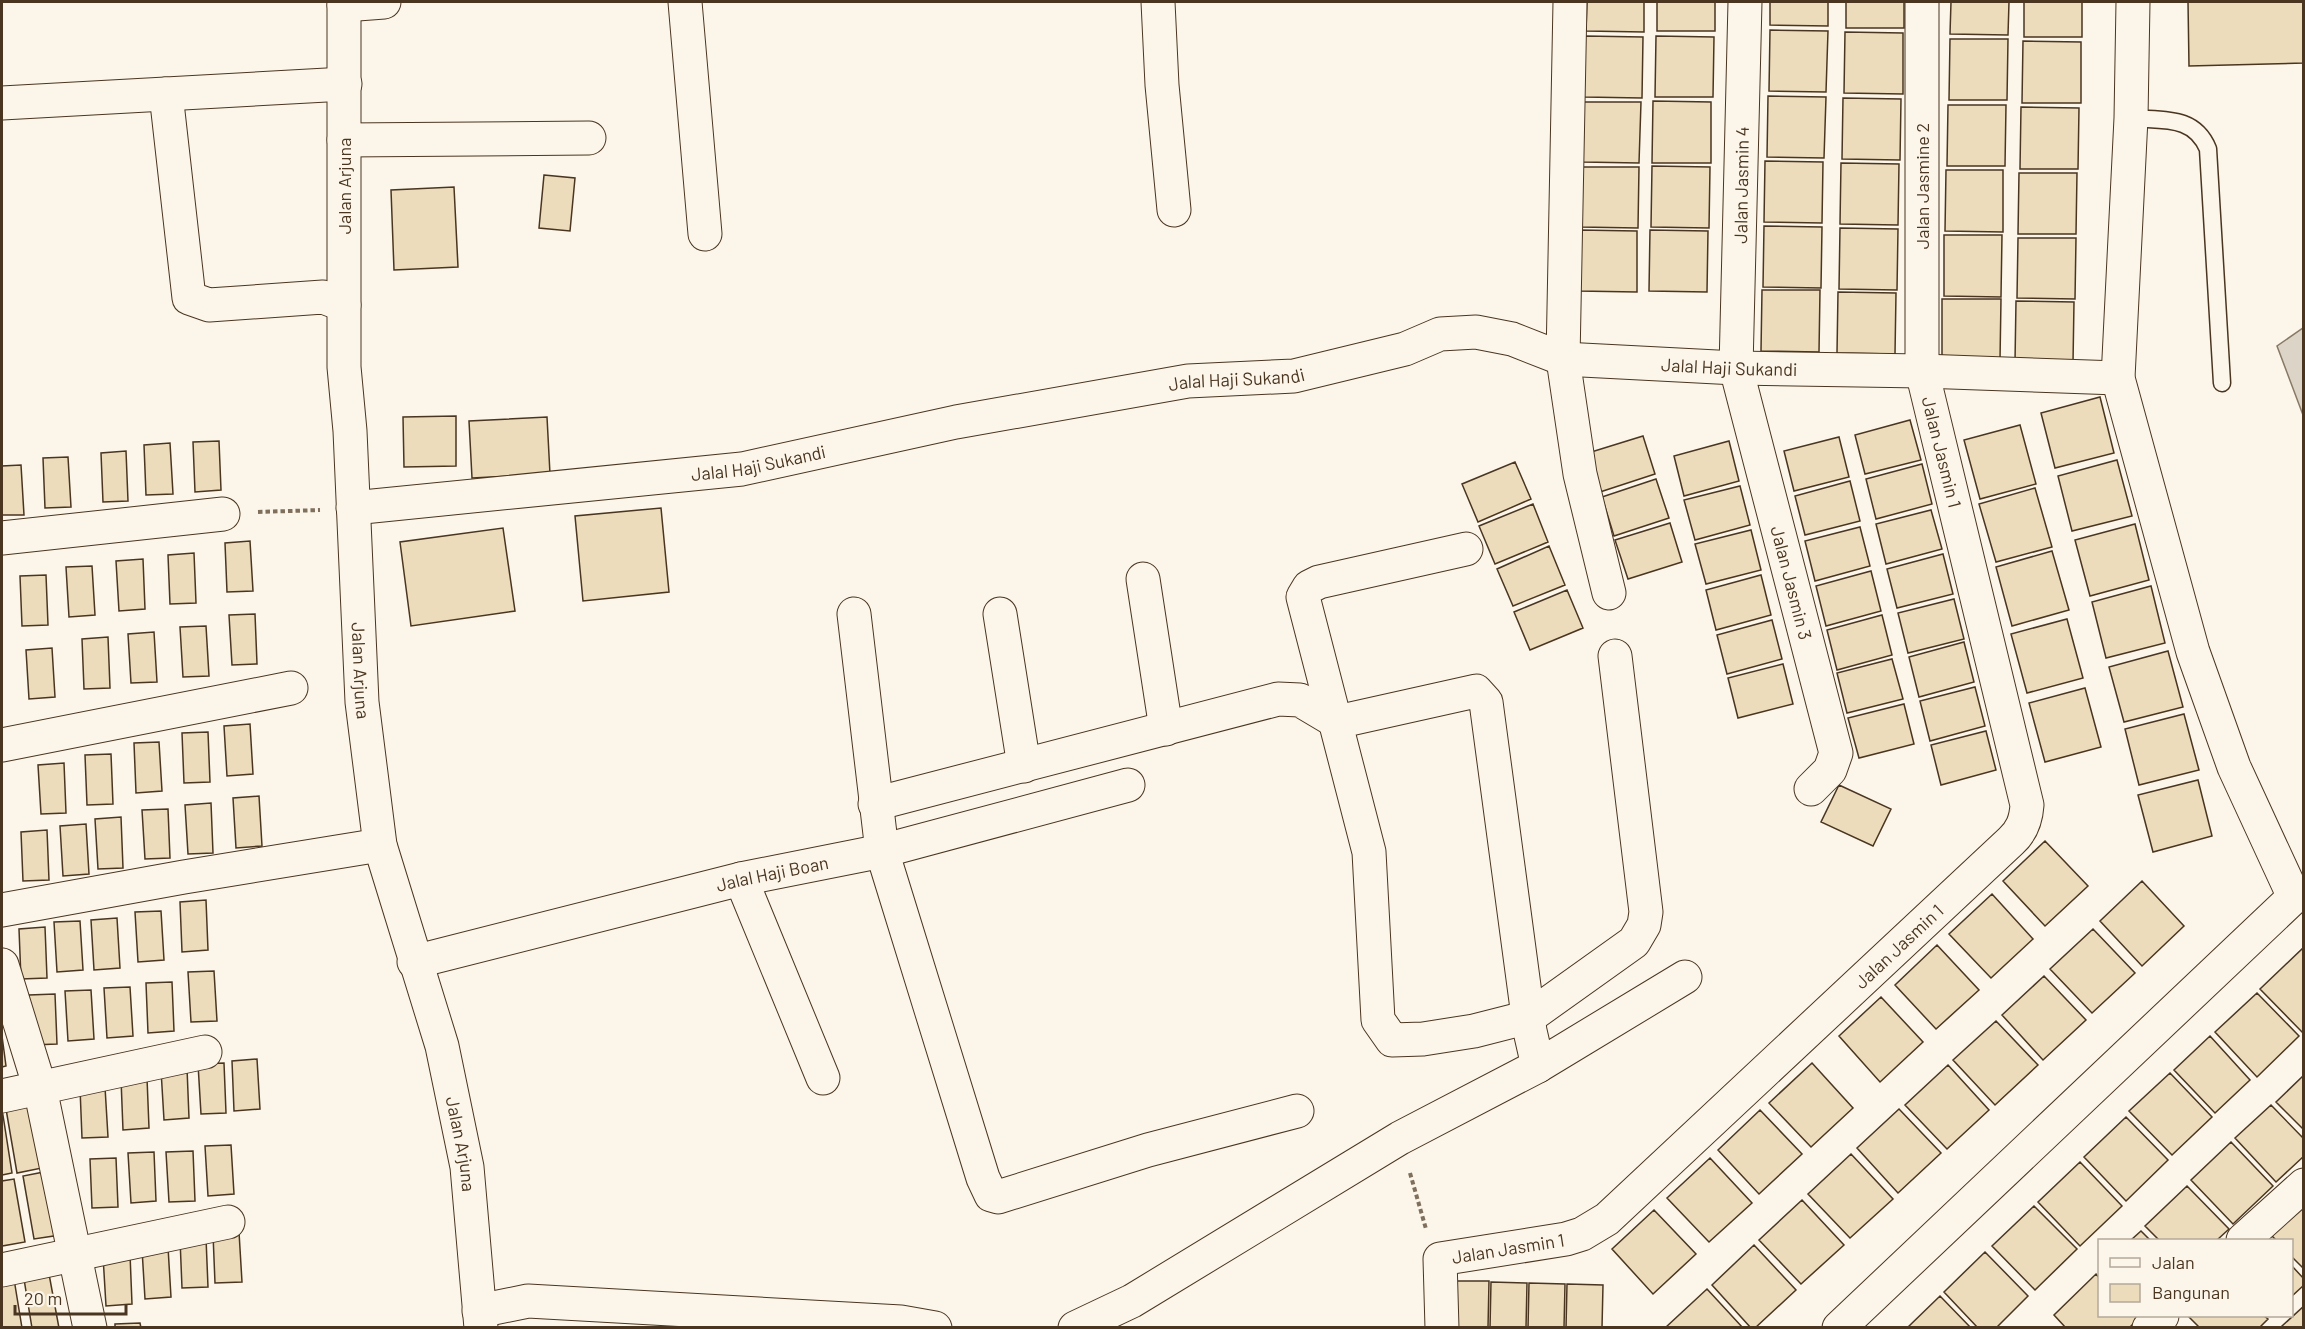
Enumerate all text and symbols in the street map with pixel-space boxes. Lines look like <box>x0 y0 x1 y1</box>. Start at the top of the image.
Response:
street label: Jalan Jasmine 2 <box>1911 123 1933 249</box>
street label: Jalan Jasmin 4 <box>1729 126 1753 244</box>
street label: Jalan Arjuna <box>333 138 355 234</box>
street label: Jalal Haji Sukandi <box>1660 353 1798 380</box>
street label: Jalal Haji Sukandi <box>1166 363 1307 395</box>
street label: Jalan Jasmin 1 <box>1918 394 1966 510</box>
street label: Jalal Haji Sukandi <box>690 440 828 485</box>
street label: Jalan Jasmin 3 <box>1766 524 1817 642</box>
street label: Jalan Arjuna <box>347 622 375 720</box>
street label: Jalal Haji Boan <box>714 851 830 896</box>
street label: Jalan Jasmin 1 <box>1850 899 1948 993</box>
street label: Jalan Arjuna <box>442 1094 480 1193</box>
street label: Jalan Jasmin 1 <box>1450 1228 1566 1268</box>
legend <box>2098 1239 2293 1317</box>
text: Jalan <box>2152 1251 2195 1273</box>
scale bar <box>15 1278 126 1316</box>
text: Bangunan <box>2152 1281 2230 1303</box>
text: 20 m <box>24 1287 62 1309</box>

